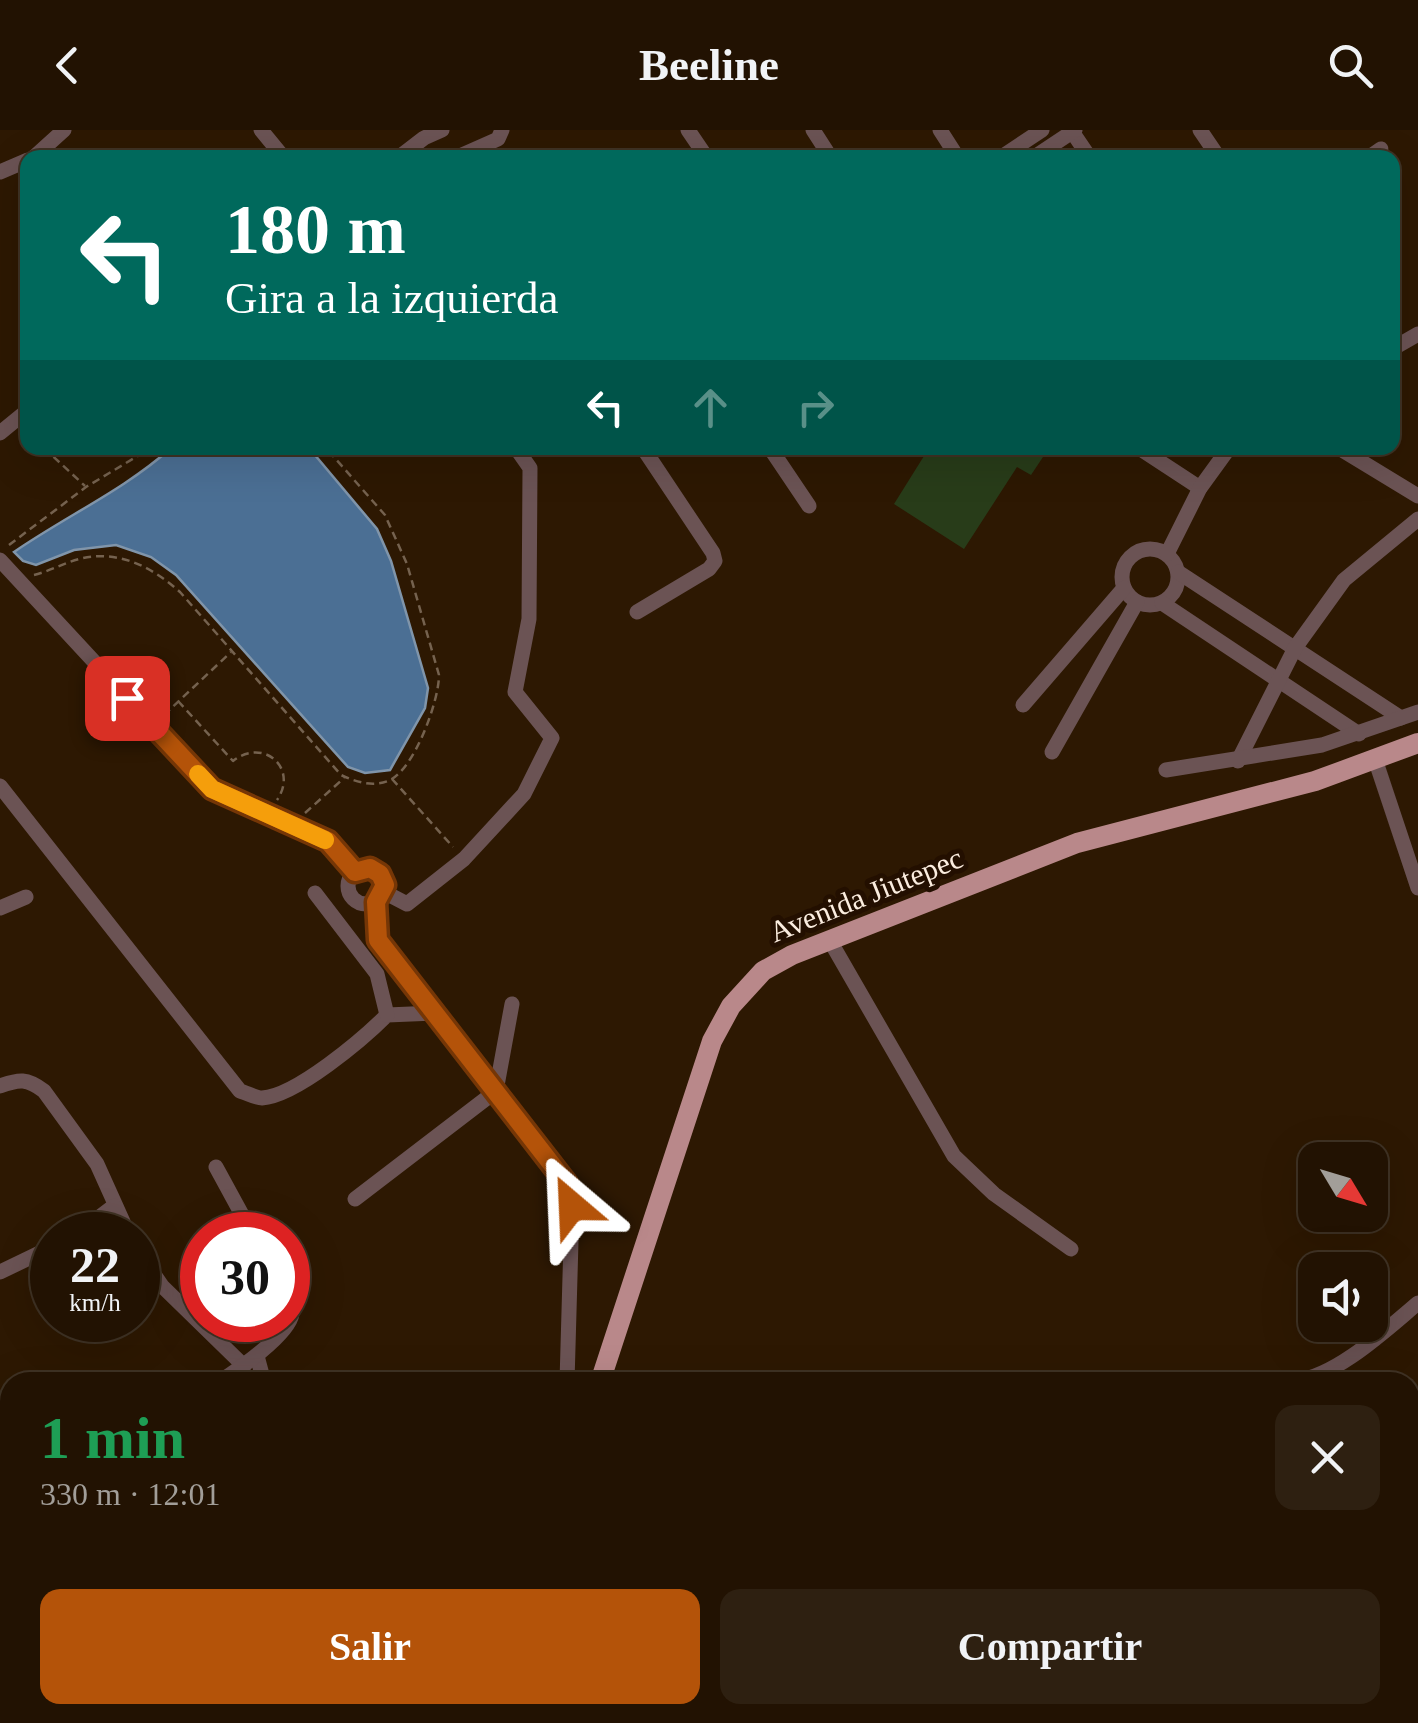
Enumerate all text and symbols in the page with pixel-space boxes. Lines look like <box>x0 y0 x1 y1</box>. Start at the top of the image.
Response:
icon: back <box>40 38 95 93</box>
icon: search <box>1323 38 1378 93</box>
text: Beeline <box>639 40 779 90</box>
icon: left <box>60 190 190 320</box>
text: 180 m <box>225 191 406 268</box>
text: Gira a la izquierda <box>225 273 559 323</box>
icon: left <box>578 380 633 435</box>
icon: ahead <box>683 380 738 435</box>
icon: right <box>788 380 843 435</box>
pin <box>85 656 170 741</box>
icon: arrive <box>100 671 155 726</box>
street label: Avenida Jiutepec <box>765 841 967 948</box>
north arrow <box>1298 1142 1388 1232</box>
map controls <box>1298 1142 1388 1342</box>
position arrow <box>520 1154 624 1258</box>
speed limit sign: 30 <box>180 1212 310 1342</box>
text: 22 <box>70 1237 120 1293</box>
button: sound <box>1298 1252 1388 1342</box>
text: km/h <box>69 1289 121 1316</box>
text: 1 min <box>40 1405 185 1471</box>
button: close <box>1275 1405 1380 1510</box>
text: 330 m · 12:01 <box>40 1476 220 1512</box>
button: Salir <box>40 1589 700 1704</box>
button: Compartir <box>720 1589 1380 1704</box>

